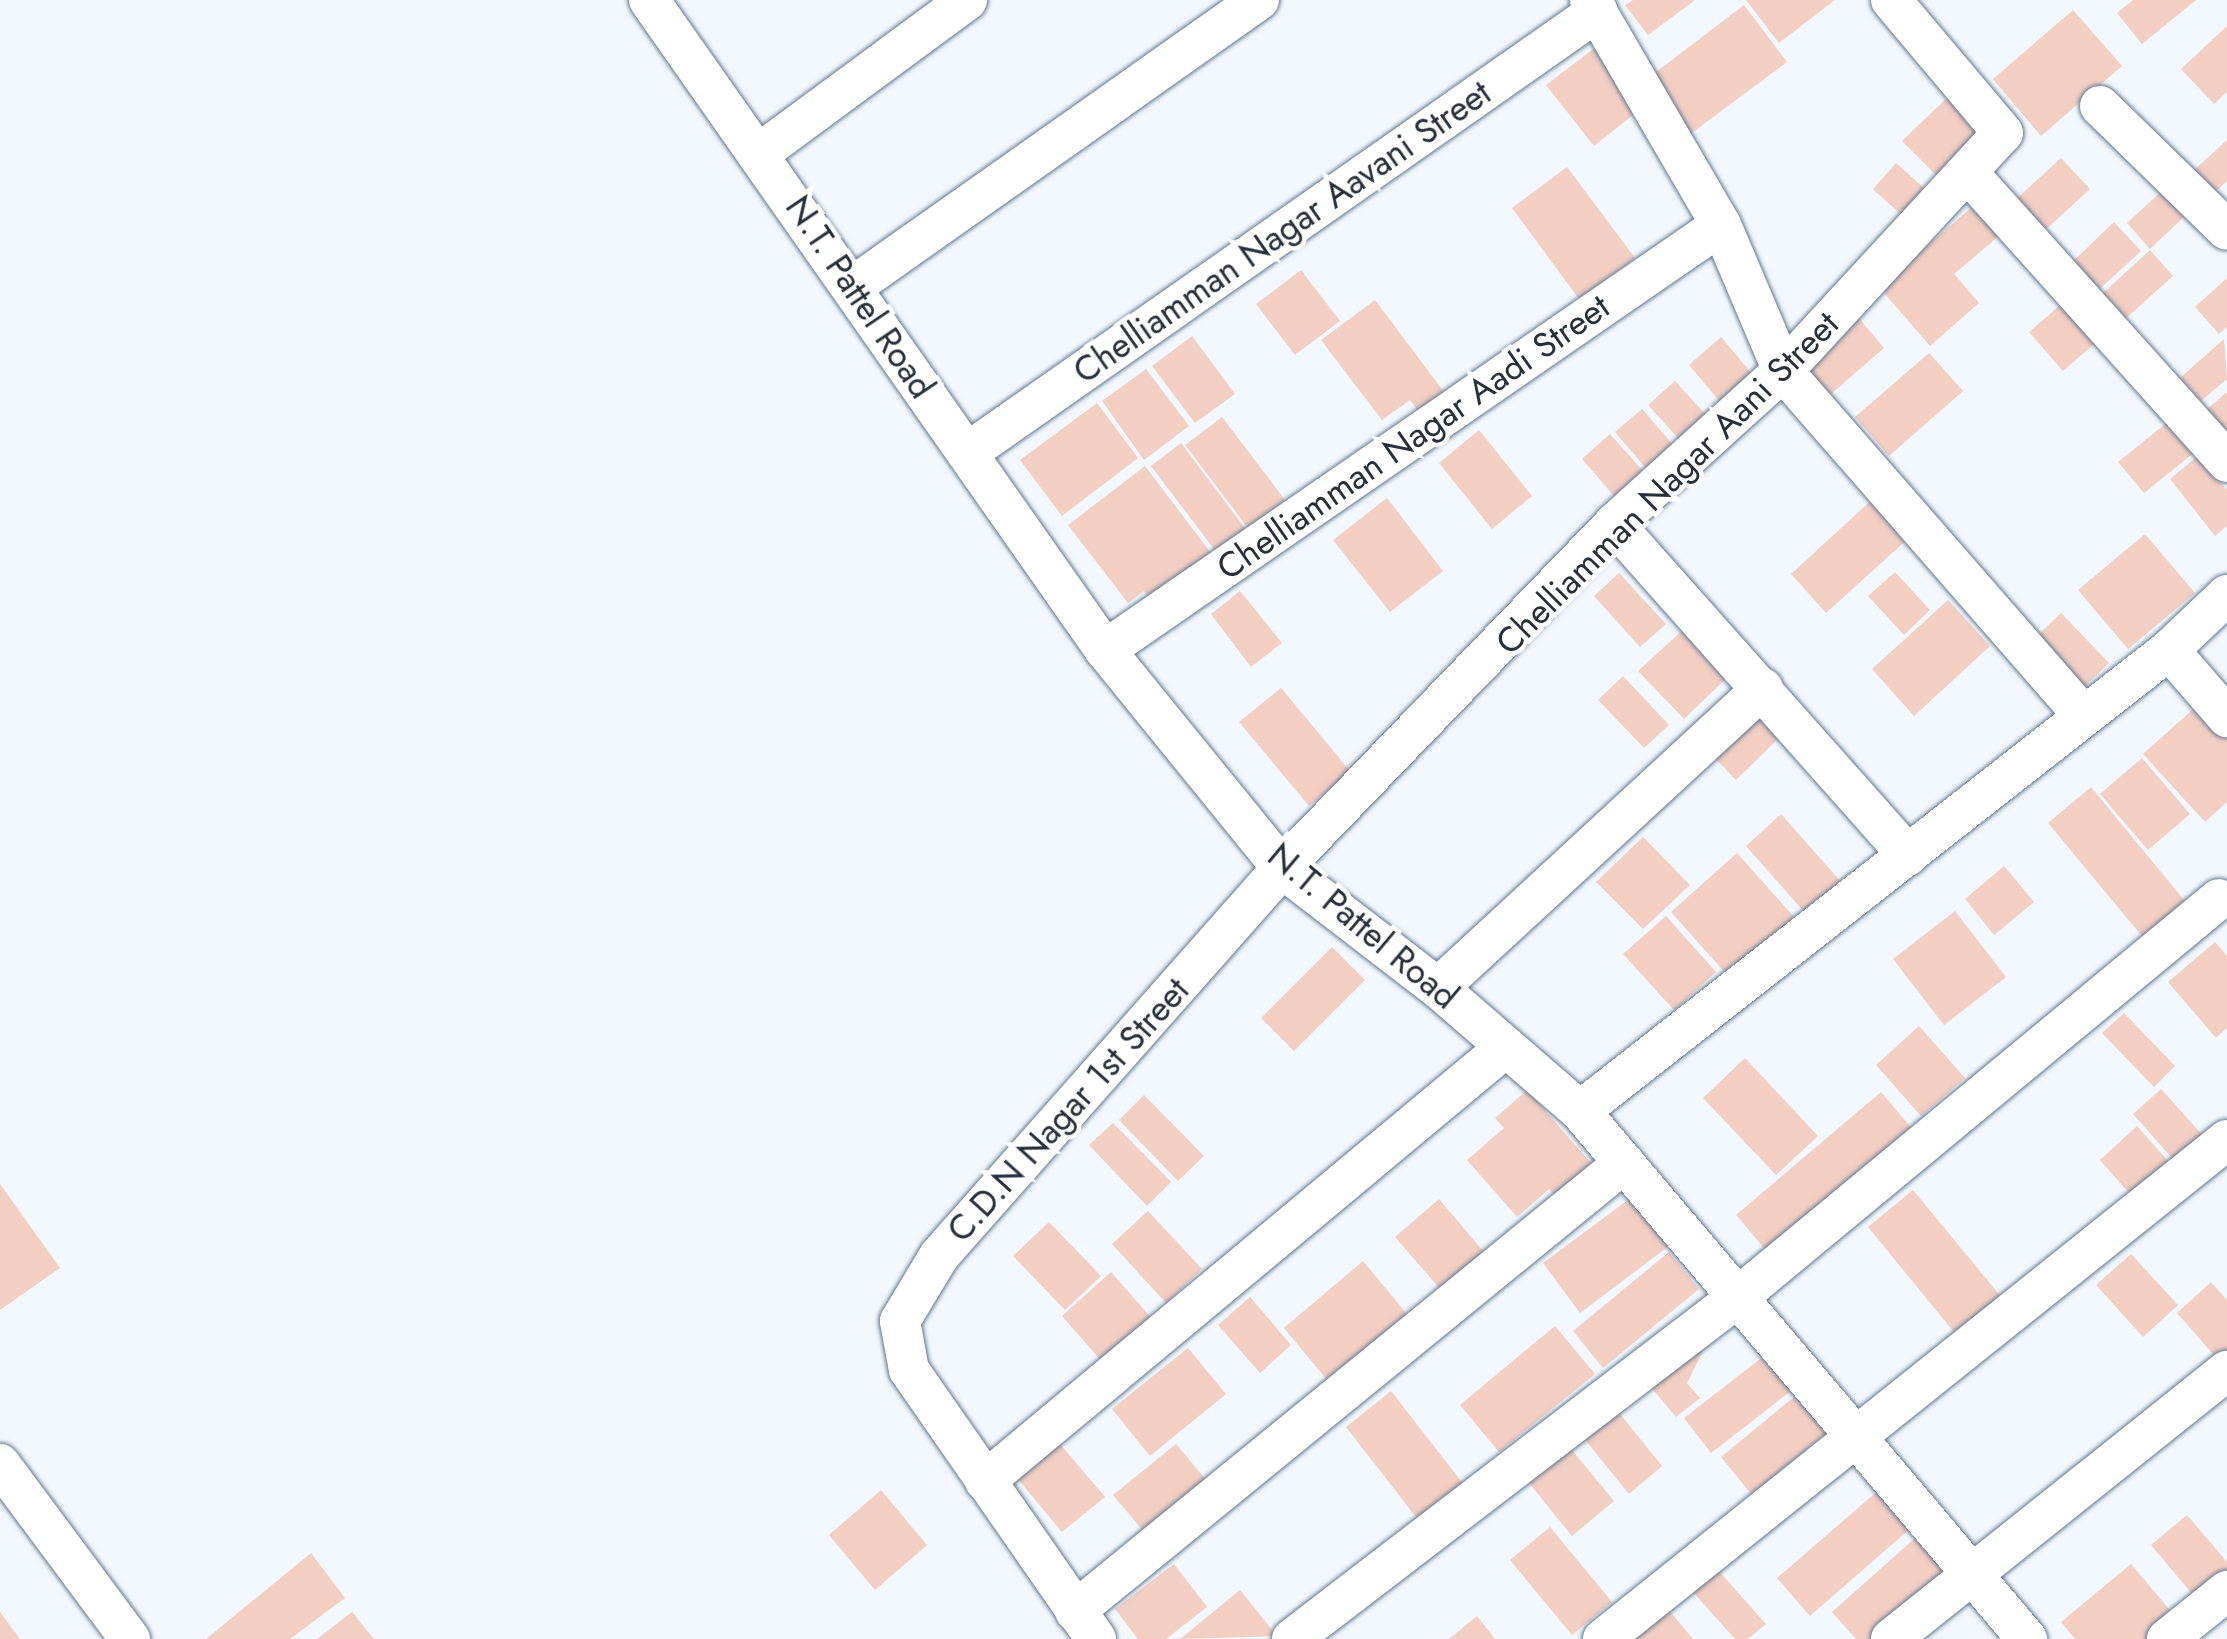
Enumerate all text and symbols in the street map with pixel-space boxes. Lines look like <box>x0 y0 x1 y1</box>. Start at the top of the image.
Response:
street label: Chelliamman Nagar Aavani Street <box>1065 72 1499 392</box>
street label: N.T. Pattel Road <box>777 188 943 406</box>
street label: Chelliamman Nagar Aadi Street <box>1209 285 1617 589</box>
street label: Chelliamman Nagar Aani Street <box>1487 303 1847 663</box>
street label: N.T. Pattel Road <box>1259 834 1467 1018</box>
street label: C.D.N Nagar 1st Street <box>939 969 1197 1251</box>

